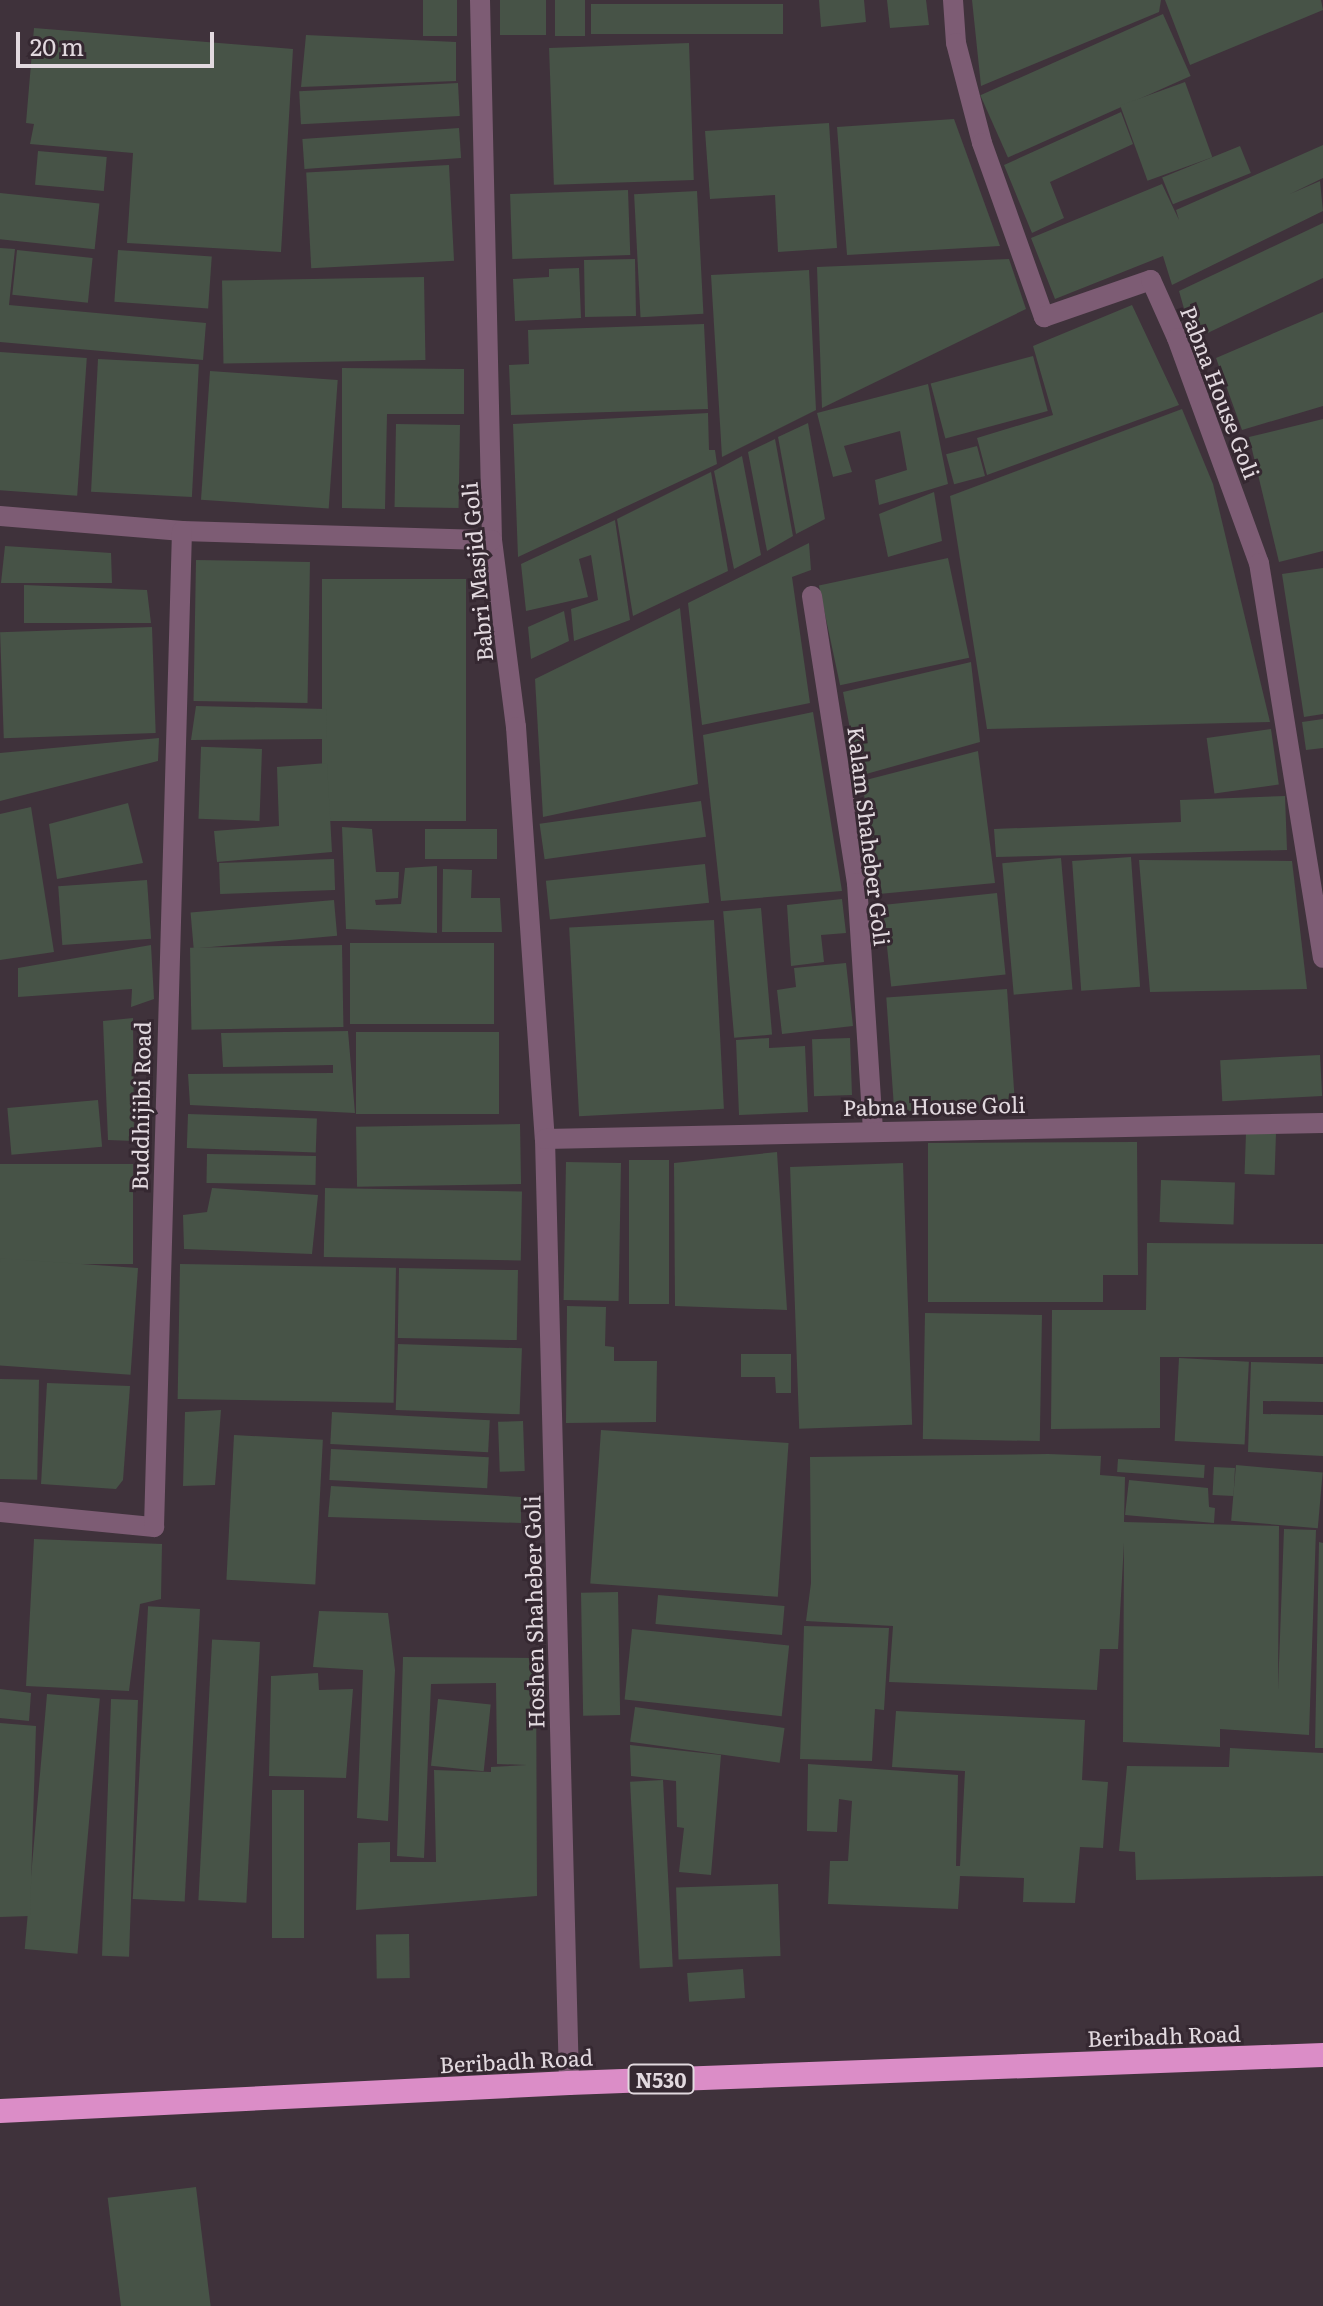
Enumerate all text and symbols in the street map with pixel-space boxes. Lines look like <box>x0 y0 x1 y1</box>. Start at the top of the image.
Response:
scale bar <box>20 16 218 66</box>
text: 20 m <box>30 28 84 63</box>
street label: Pabna House Goli <box>1176 302 1266 482</box>
street label: Babri Masjid Goli <box>455 481 497 663</box>
street label: Kalam Shaheber Goli <box>843 725 897 947</box>
street label: Buddhijibi Road <box>125 1021 155 1191</box>
street label: Pabna House Goli <box>842 1090 1026 1120</box>
street label: Hoshen Shaheber Goli <box>518 1495 548 1729</box>
street label: Beribadh Road <box>1087 2019 1241 2051</box>
street label: Beribadh Road <box>438 2043 594 2077</box>
road number: N530 <box>627 2063 695 2095</box>

